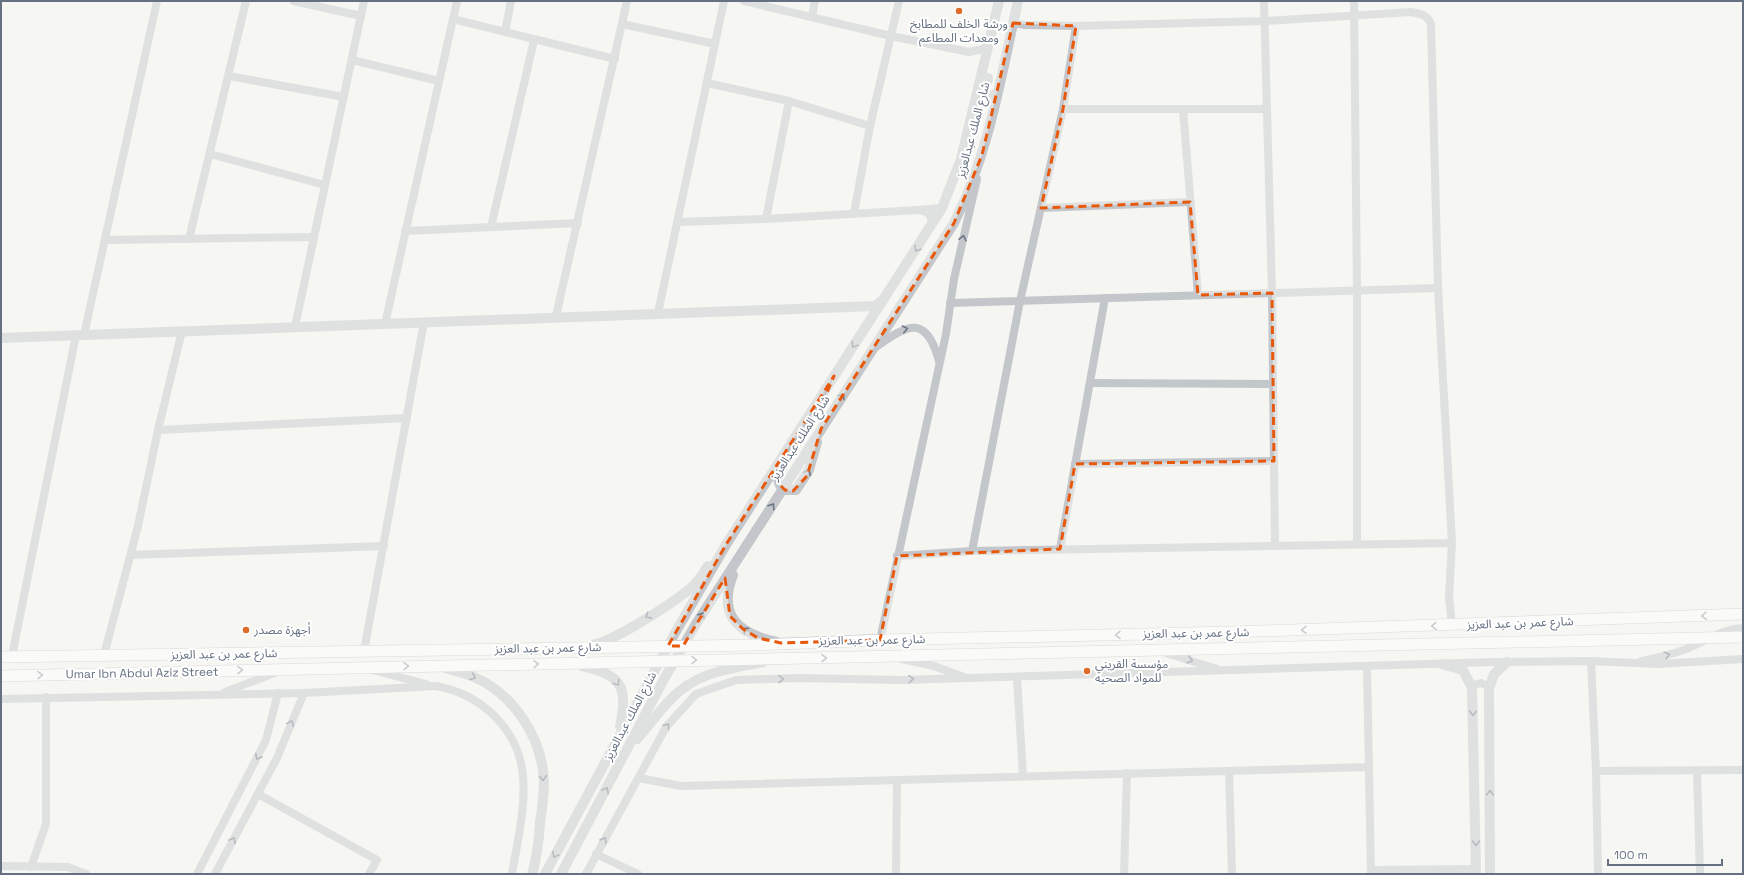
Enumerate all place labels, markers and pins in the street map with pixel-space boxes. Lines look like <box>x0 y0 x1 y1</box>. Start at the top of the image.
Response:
marker: ورشة الخلف للمطابخ ومعدات المطاعم <box>954 6 964 16</box>
place label: ورشة الخلف للمطابخ ومعدات المطاعم <box>910 16 1008 47</box>
place label: أجهزة مصدر <box>253 622 311 638</box>
marker: أجهزة مصدر <box>241 625 251 635</box>
place label: مؤسسة القريني للمواد الصحيه <box>1095 656 1168 686</box>
marker: مؤسسة القريني للمواد الصحيه <box>1082 666 1092 676</box>

